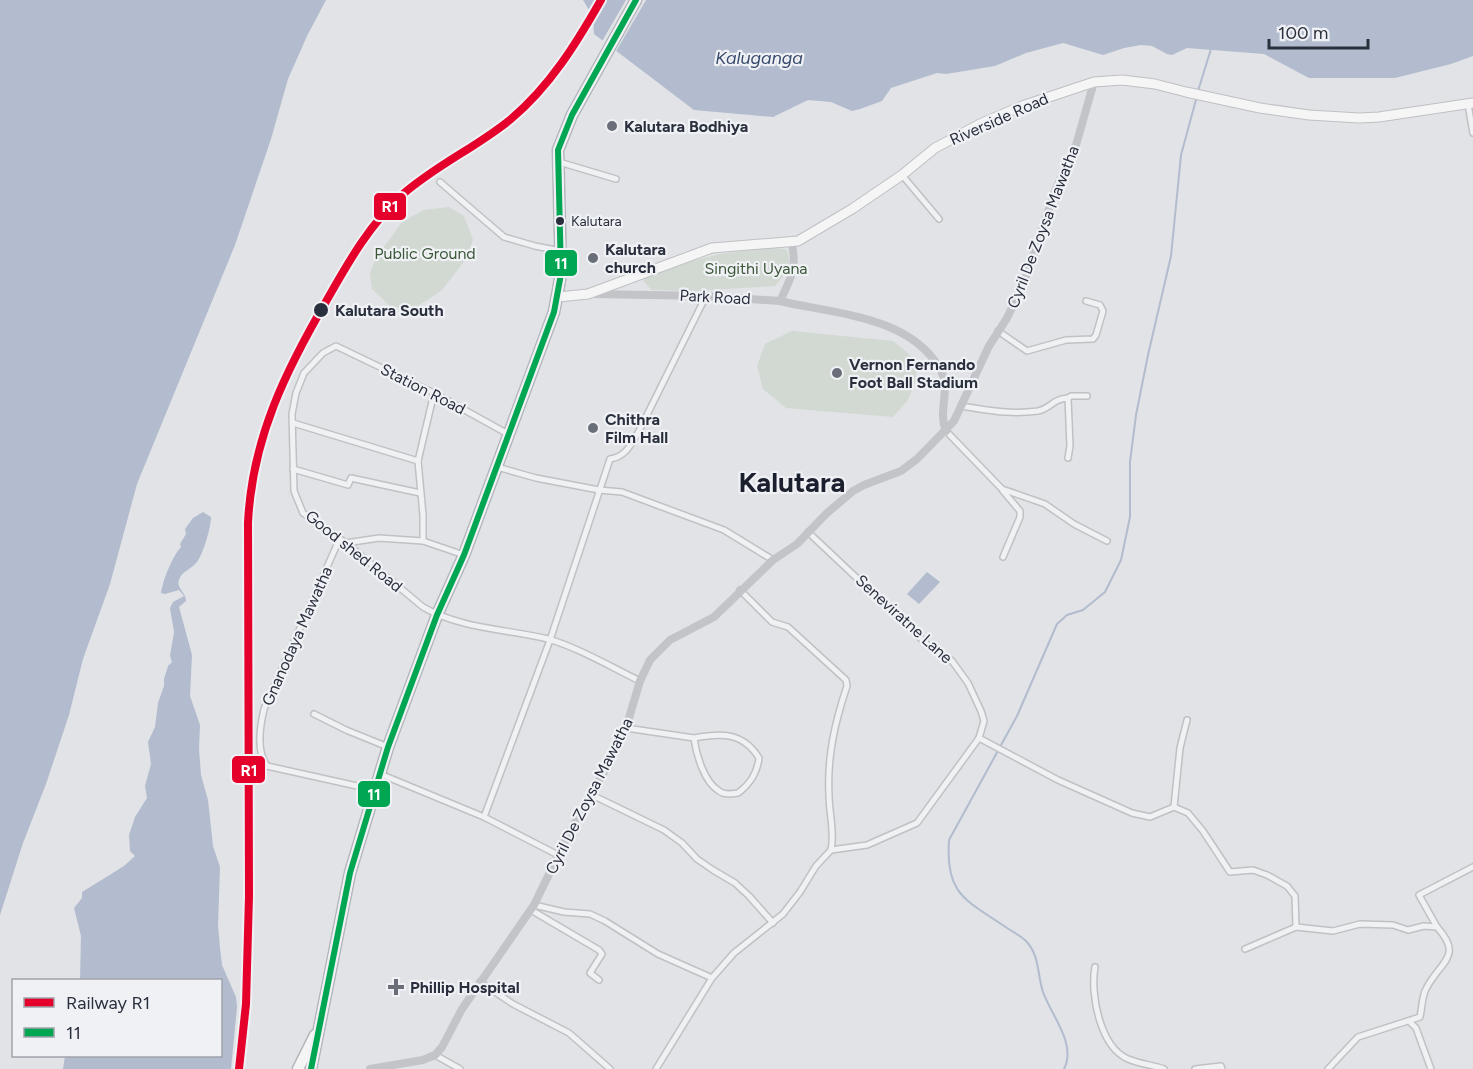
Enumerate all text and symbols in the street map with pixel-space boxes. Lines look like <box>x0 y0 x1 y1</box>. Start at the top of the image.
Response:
scale bar <box>1269 12 1368 50</box>
text: 100 m <box>1278 22 1328 44</box>
water label: Kaluganga <box>715 47 803 69</box>
street label: Riverside Road <box>947 89 1051 149</box>
place label: Kalutara Bodhiya <box>624 117 748 136</box>
marker: Kalutara Bodhiya <box>605 119 619 133</box>
street label: Cyril De Zoysa Mawatha <box>1003 143 1083 311</box>
line badge: R1 <box>373 192 407 221</box>
text: R1 <box>381 197 399 216</box>
place label: Kalutara <box>571 213 622 230</box>
marker: Kalutara <box>554 215 566 227</box>
place label: Kalutara church <box>605 240 666 277</box>
park label: Public Ground <box>374 244 476 263</box>
line badge: 11 <box>544 249 578 277</box>
marker: Kalutara church <box>586 251 600 265</box>
text: 11 <box>554 254 568 273</box>
park label: Singithi Uyana <box>705 259 808 278</box>
street label: Park Road <box>679 286 751 308</box>
marker: Kalutara South <box>312 301 330 319</box>
place label: Kalutara South <box>335 301 444 320</box>
place label: Vernon Fernando Foot Ball Stadium <box>849 355 978 392</box>
street label: Station Road <box>377 359 469 419</box>
marker: Vernon Fernando Foot Ball Stadium <box>830 366 844 380</box>
place label: Chithra Film Hall <box>605 410 668 447</box>
marker: Chithra Film Hall <box>586 421 600 435</box>
district label: Kalutara <box>739 465 846 499</box>
street label: Good shed Road <box>302 506 406 596</box>
street label: Gnanodaya Mawatha <box>258 563 336 709</box>
street label: Seneviratne Lane <box>852 571 956 668</box>
street label: Cyril De Zoysa Mawatha <box>541 715 637 877</box>
line badge: R1 <box>231 755 266 784</box>
text: R1 <box>240 761 258 780</box>
line badge: 11 <box>357 780 391 808</box>
text: 11 <box>367 785 381 804</box>
marker: Phillip Hospital <box>387 978 405 996</box>
place label: Phillip Hospital <box>410 978 520 997</box>
legend <box>12 979 222 1057</box>
text: Railway R1 <box>66 992 150 1014</box>
text: 11 <box>66 1022 81 1044</box>

